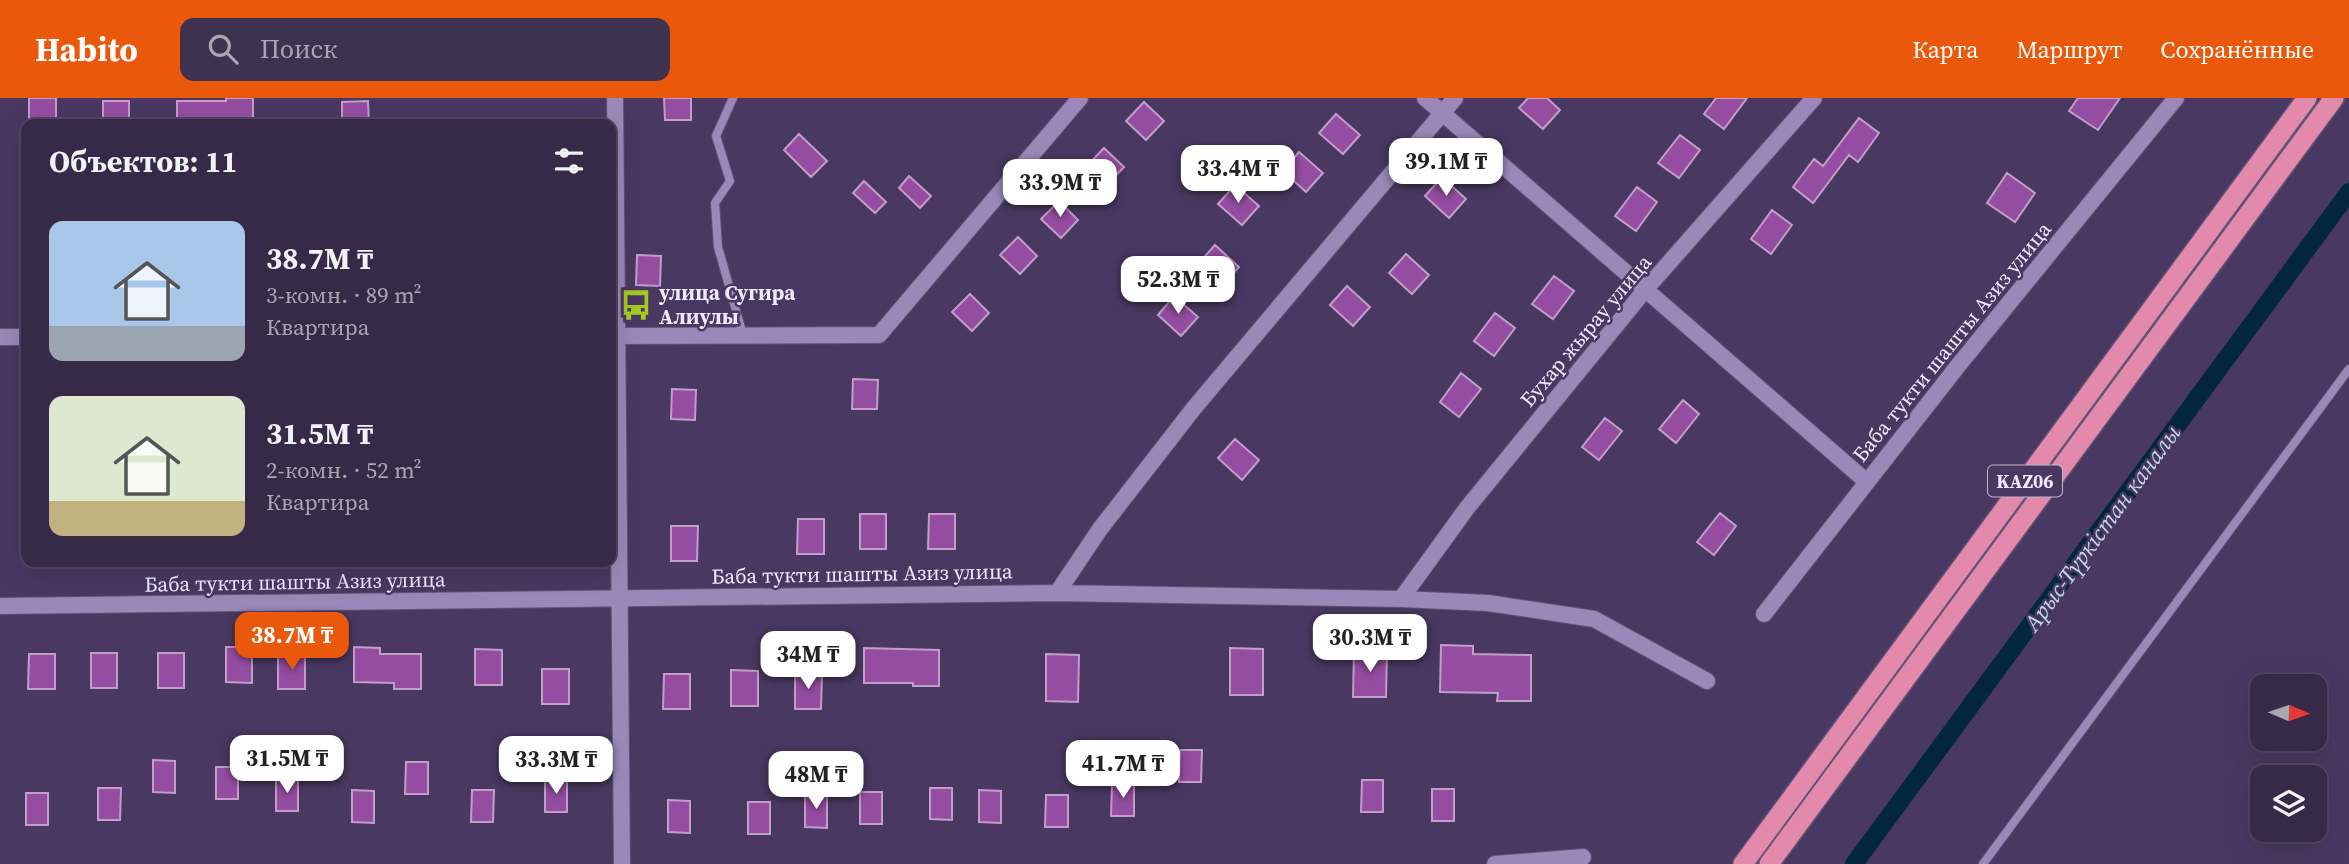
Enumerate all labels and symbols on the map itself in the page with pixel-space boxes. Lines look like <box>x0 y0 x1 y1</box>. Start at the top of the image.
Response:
pin: 39.1M ₸ <box>1381 139 1511 198</box>
pin: 33.4M ₸ <box>1173 146 1303 205</box>
pin: 33.9M ₸ <box>995 159 1125 219</box>
street label: Баба тукти шашты Азиз улица <box>1846 215 2058 468</box>
street label: Бухар жырау улица <box>1513 248 1658 413</box>
pin: 52.3M ₸ <box>1113 256 1243 316</box>
place label: улица Сугира Алиулы <box>658 278 796 331</box>
bus stop icon: улица Сугира Алиулы <box>619 288 653 322</box>
water label: Арыс-Түркістан каналы <box>2015 418 2188 639</box>
road number: KАZ06 <box>1988 466 2062 496</box>
street label: Баба тукти шашты Азиз улица <box>711 556 1013 591</box>
street label: Баба тукти шашты Азиз улица <box>144 564 446 599</box>
pin: 38.7M ₸ <box>227 612 357 672</box>
pin: 30.3M ₸ <box>1305 614 1435 674</box>
pin: 34M ₸ <box>759 632 857 691</box>
north arrow <box>2250 674 2328 751</box>
pin: 31.5M ₸ <box>222 736 352 795</box>
pin: 33.3M ₸ <box>491 736 621 796</box>
pin: 41.7M ₸ <box>1058 740 1188 800</box>
pin: 48M ₸ <box>767 752 865 811</box>

